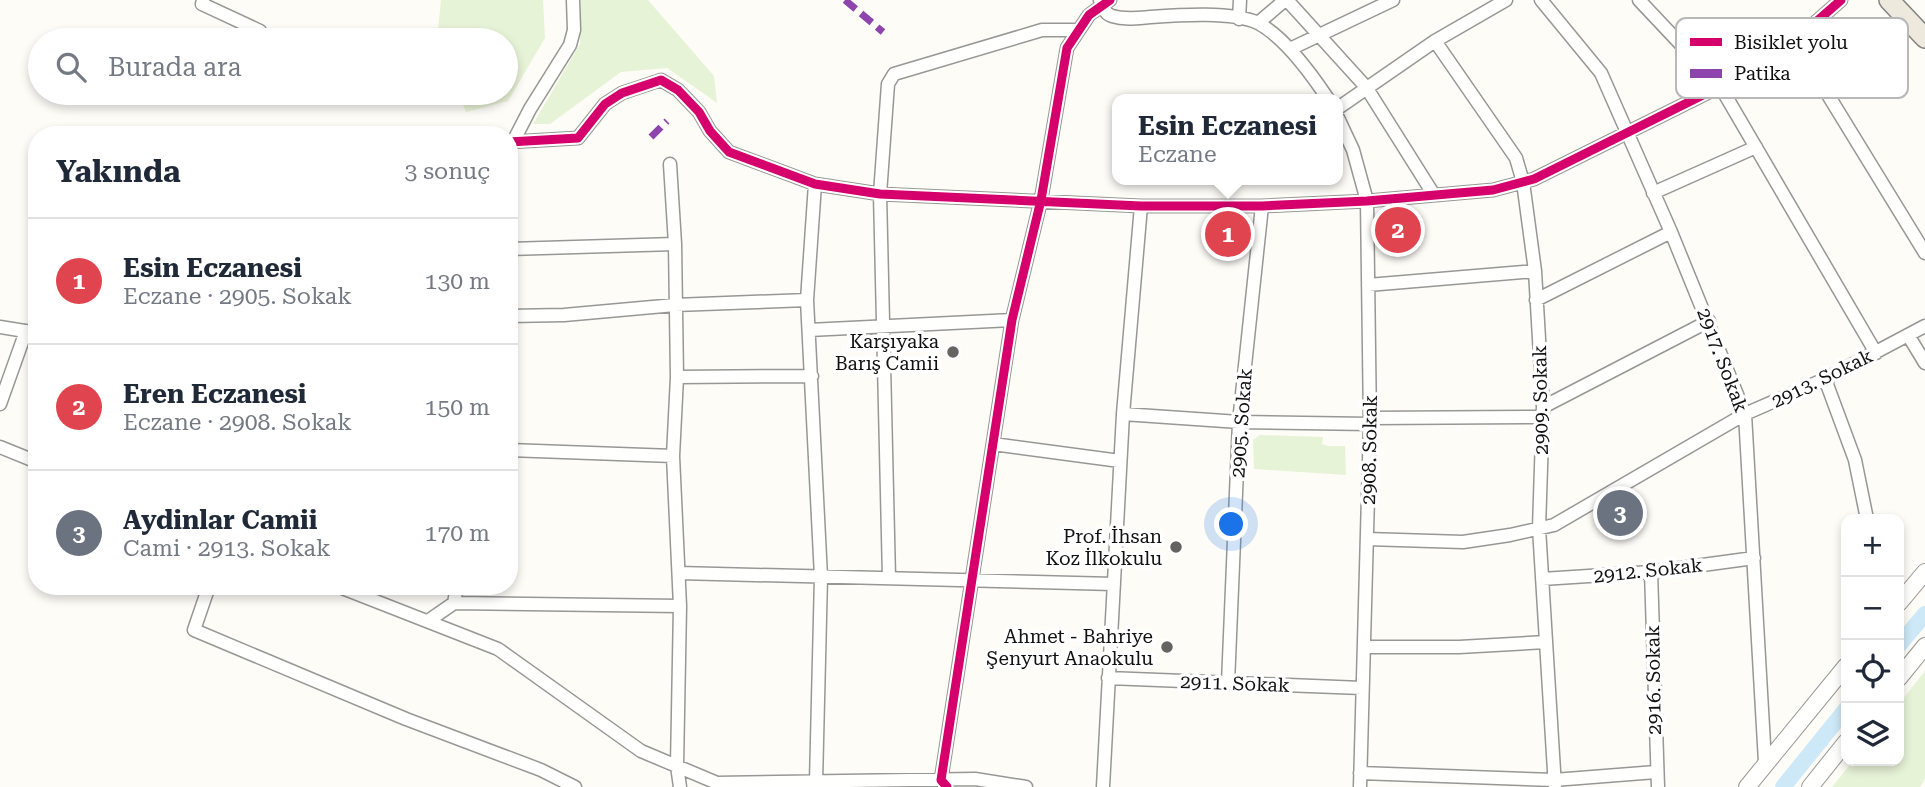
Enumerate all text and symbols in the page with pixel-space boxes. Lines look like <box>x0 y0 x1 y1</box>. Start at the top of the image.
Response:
legend <box>1676 18 1908 98</box>
search box <box>28 28 518 105</box>
text: Bisiklet yolu <box>1734 31 1848 54</box>
icon: search <box>52 48 90 86</box>
text: Burada ara <box>108 52 242 82</box>
text: Patika <box>1734 62 1791 85</box>
popup <box>1112 94 1343 185</box>
text: Esin Eczanesi <box>1138 111 1317 141</box>
text: Eczane <box>1138 141 1217 168</box>
text: Yakında <box>56 154 181 189</box>
text: 3 sonuç <box>405 158 490 185</box>
pin: 2 <box>1375 204 1421 256</box>
pin: 1 <box>1205 208 1251 260</box>
text: Esin Eczanesi <box>123 253 302 283</box>
text: 1 <box>73 268 85 295</box>
text: 130 m <box>425 268 490 295</box>
text: Eczane · 2905. Sokak <box>123 283 352 310</box>
street label: 2917. Sokak <box>1692 305 1753 416</box>
place label: Karşıyaka Barış Camii <box>835 330 940 375</box>
marker: Karşıyaka Barış Camii <box>945 344 961 360</box>
street label: 2913. Sokak <box>1768 344 1877 413</box>
street label: 2909. Sokak <box>1528 345 1553 455</box>
street label: 2905. Sokak <box>1226 367 1257 479</box>
text: Eren Eczanesi <box>123 379 306 409</box>
text: 2 <box>73 394 85 421</box>
text: 150 m <box>425 394 490 421</box>
street label: 2908. Sokak <box>1357 395 1382 505</box>
text: Eczane · 2908. Sokak <box>123 409 352 436</box>
pin: 3 <box>1597 487 1643 539</box>
text: Aydinlar Camii <box>123 505 317 535</box>
your location <box>1214 507 1248 541</box>
map controls <box>1841 514 1904 766</box>
button: + <box>1841 514 1904 577</box>
text: 3 <box>73 520 85 547</box>
text: 170 m <box>425 520 490 547</box>
place label: Prof. İhsan Koz İlkokulu <box>1046 525 1162 570</box>
text: Cami · 2913. Sokak <box>123 535 331 562</box>
marker: Prof. İhsan Koz İlkokulu <box>1168 539 1184 555</box>
street label: 2912. Sokak <box>1592 553 1704 588</box>
button: − <box>1841 577 1904 640</box>
place label: Ahmet - Bahriye Şenyurt Anaokulu <box>986 625 1153 670</box>
street label: 2916. Sokak <box>1641 625 1666 735</box>
marker: Ahmet - Bahriye Şenyurt Anaokulu <box>1159 639 1175 655</box>
button: locate <box>1841 640 1904 703</box>
street label: 2911. Sokak <box>1180 670 1290 697</box>
button: layers <box>1841 703 1904 766</box>

